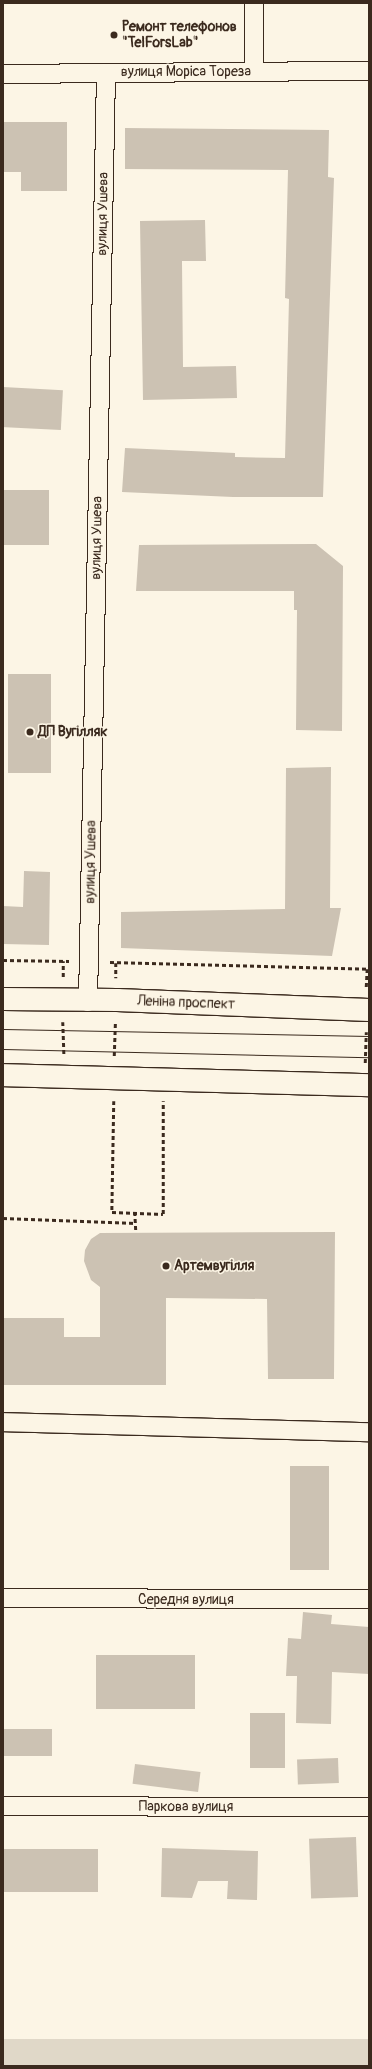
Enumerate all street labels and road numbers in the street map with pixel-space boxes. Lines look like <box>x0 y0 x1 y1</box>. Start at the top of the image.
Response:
street label: вулиця Моріса Тореза <box>121 64 251 80</box>
street label: вулиця Ушева <box>94 172 112 256</box>
street label: вулиця Ушева <box>88 496 106 580</box>
street label: вулиця Ушева <box>82 820 100 904</box>
street label: Леніна проспект <box>137 993 235 1013</box>
street label: Середня вулиця <box>138 1592 234 1608</box>
street label: Паркова вулиця <box>139 1799 233 1815</box>

